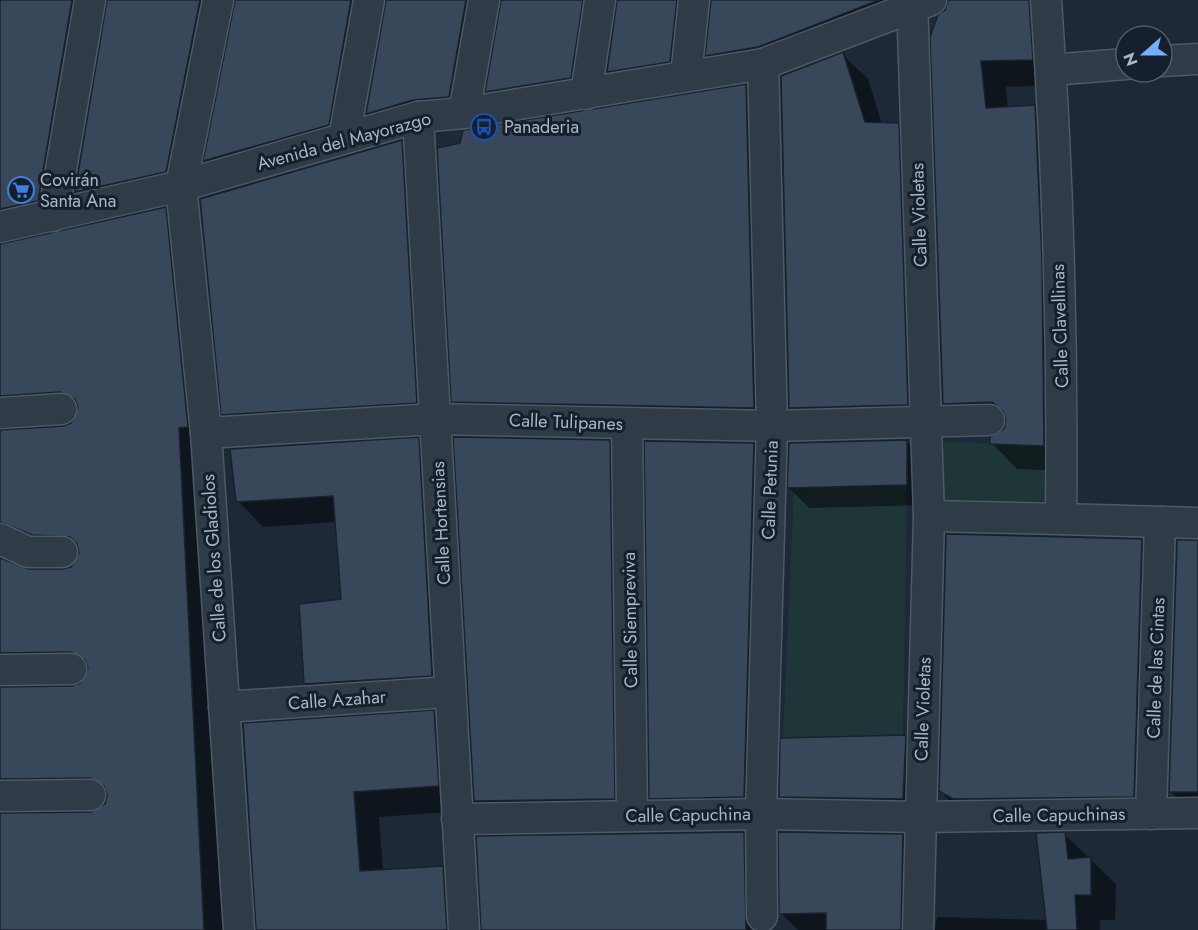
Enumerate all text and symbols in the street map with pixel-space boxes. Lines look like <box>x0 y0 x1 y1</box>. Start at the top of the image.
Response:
north arrow <box>1114 24 1174 84</box>
text: N <box>1117 49 1143 69</box>
street label: Avenida del Mayorazgo <box>254 105 434 177</box>
bus stop icon: Panaderia <box>469 112 499 142</box>
place label: Panaderia <box>504 114 579 140</box>
street label: Calle Violetas <box>904 163 934 267</box>
place label: Covirán Santa Ana <box>40 167 116 214</box>
supermarket icon: Covirán Santa Ana <box>6 175 36 205</box>
street label: Calle Clavellinas <box>1045 263 1075 389</box>
street label: Calle Tulipanes <box>509 407 623 437</box>
street label: Calle Petunia <box>755 440 785 540</box>
street label: Calle Hortensias <box>425 461 457 585</box>
street label: Calle de los Gladiolos <box>195 473 233 643</box>
street label: Calle Siempreviva <box>616 552 644 688</box>
street label: Calle de las Cintas <box>1141 597 1171 739</box>
street label: Calle Violetas <box>908 657 938 761</box>
street label: Calle Azahar <box>287 684 388 716</box>
street label: Calle Capuchina <box>625 801 751 829</box>
street label: Calle Capuchinas <box>992 801 1126 829</box>

